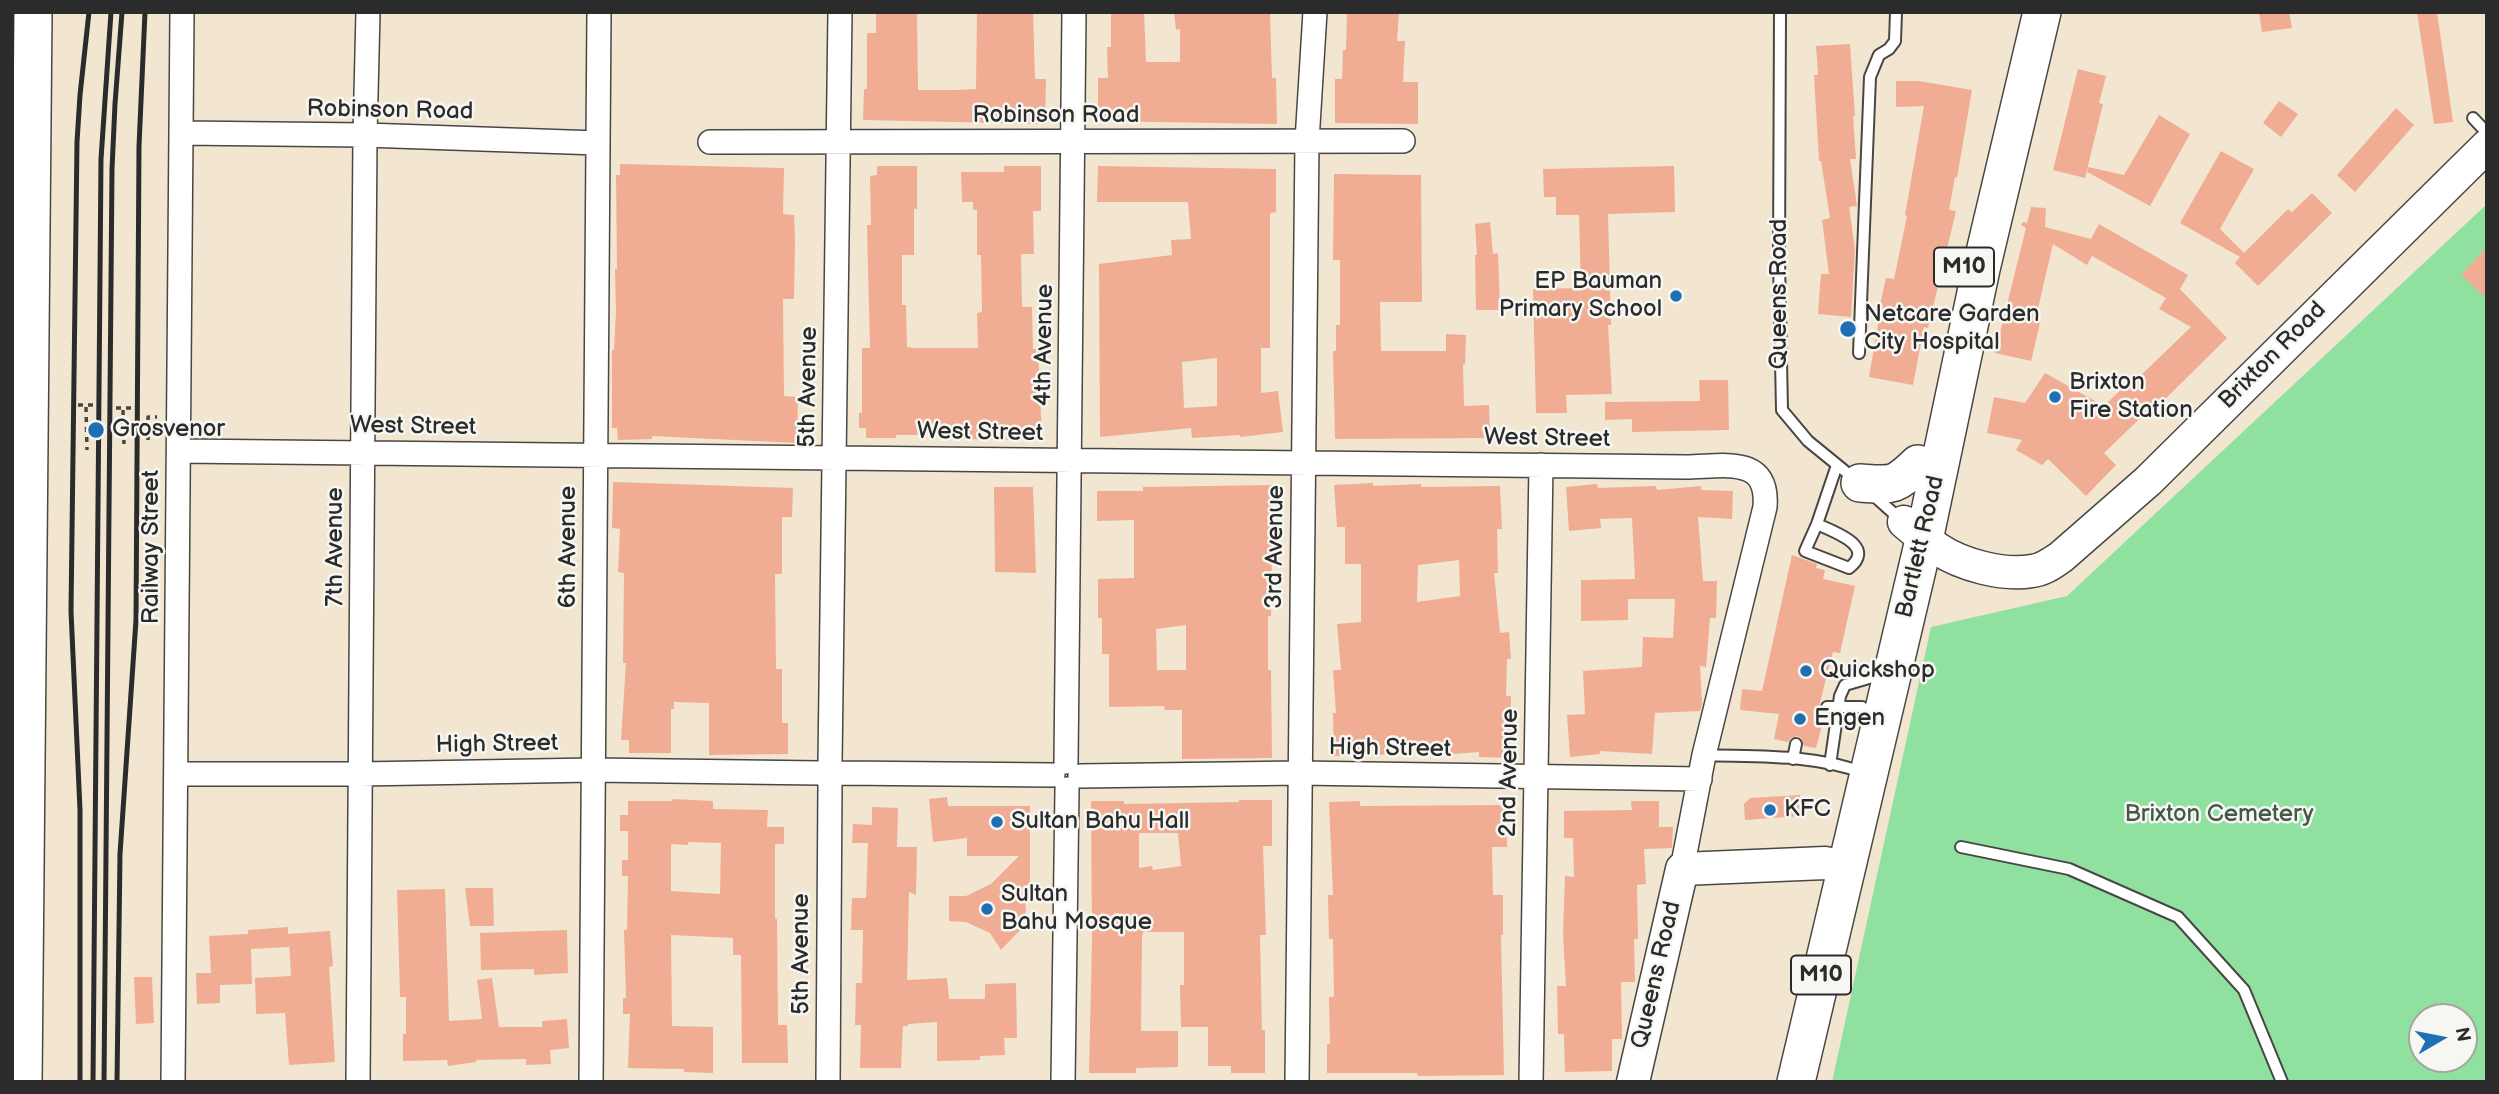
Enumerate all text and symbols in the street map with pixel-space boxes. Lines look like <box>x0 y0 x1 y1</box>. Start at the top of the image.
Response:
street label: Robinson Road <box>306 95 474 127</box>
street label: Robinson Road <box>973 102 1139 130</box>
street label: Queens Road <box>1766 219 1794 369</box>
road number: M10 <box>1934 248 1994 286</box>
place label: EP Bauman Primary School <box>1499 268 1662 324</box>
street label: 4th Avenue <box>1030 284 1060 406</box>
marker: EP Bauman Primary School <box>1668 288 1684 304</box>
street label: Brixton Road <box>2213 296 2333 416</box>
place label: Netcare Garden City Hospital <box>1864 301 2039 357</box>
marker: Netcare Garden City Hospital <box>1838 319 1858 339</box>
street label: 5th Avenue <box>794 326 824 448</box>
place label: Brixton Fire Station <box>2069 369 2193 425</box>
marker: Brixton Fire Station <box>2047 389 2063 405</box>
street label: West Street <box>350 411 476 443</box>
place label: Grosvenor <box>112 416 225 444</box>
street label: West Street <box>917 417 1043 449</box>
marker: Grosvenor <box>86 420 106 440</box>
street label: West Street <box>1484 423 1610 455</box>
street label: Railway Street <box>138 470 166 624</box>
street label: Bartlett Road <box>1891 473 1951 621</box>
street label: 3rd Avenue <box>1261 485 1291 609</box>
street label: 6th Avenue <box>555 486 583 608</box>
street label: 7th Avenue <box>322 487 350 607</box>
place label: Quickshop <box>1820 657 1935 685</box>
marker: Quickshop <box>1798 663 1814 679</box>
place label: Engen <box>1814 705 1885 733</box>
street label: 2nd Avenue <box>1494 709 1526 837</box>
marker: Engen <box>1792 711 1808 727</box>
street label: High Street <box>435 730 559 760</box>
street label: High Street <box>1328 734 1452 764</box>
place label: KFC <box>1784 796 1831 824</box>
park label: Brixton Cemetery <box>2124 801 2314 829</box>
marker: KFC <box>1762 802 1778 818</box>
place label: Sultan Bahu Hall <box>1011 808 1189 836</box>
marker: Sultan Bahu Hall <box>989 814 1005 830</box>
place label: Sultan Bahu Mosque <box>1001 881 1152 937</box>
street label: 5th Avenue <box>788 893 816 1015</box>
street label: Queens Road <box>1626 898 1688 1052</box>
marker: Sultan Bahu Mosque <box>979 901 995 917</box>
road number: M10 <box>1791 956 1851 994</box>
north arrow <box>2408 1003 2478 1073</box>
text: N <box>2450 1026 2475 1044</box>

